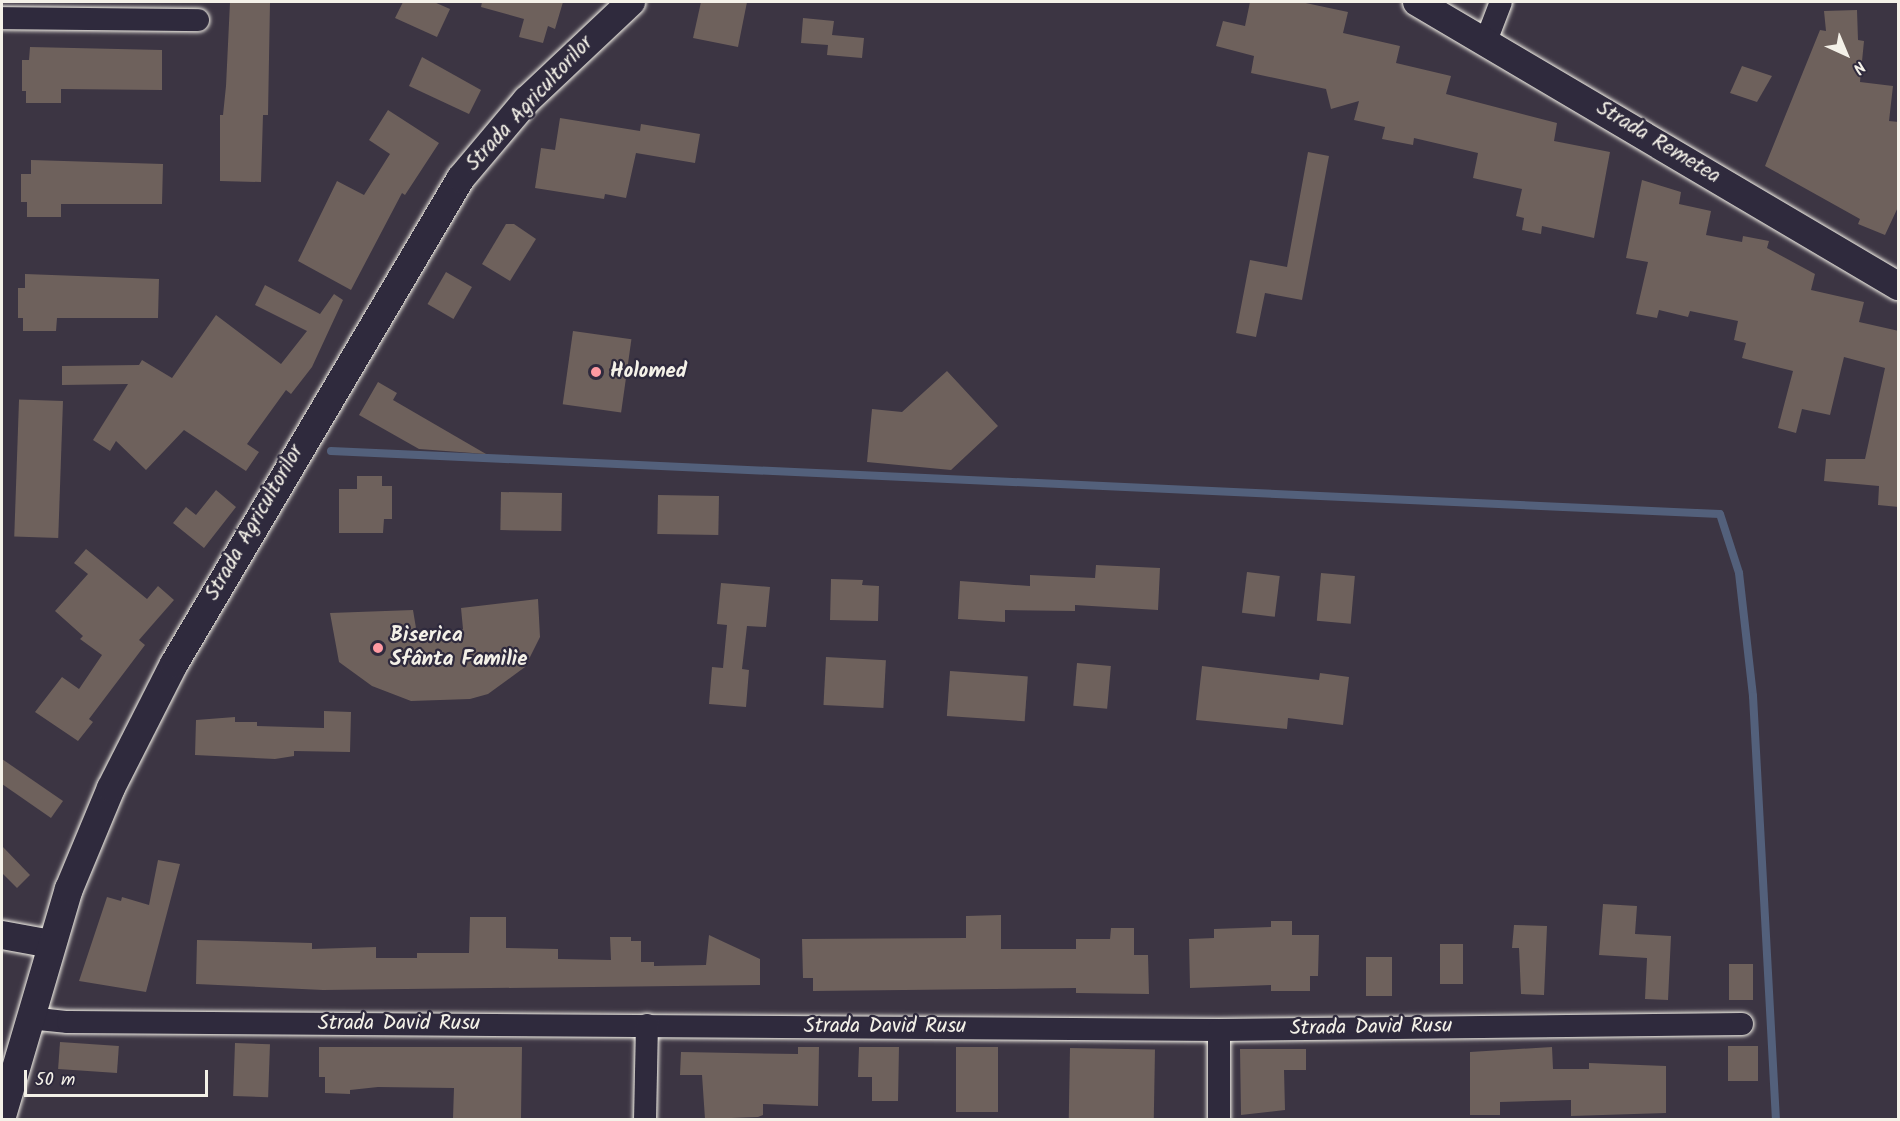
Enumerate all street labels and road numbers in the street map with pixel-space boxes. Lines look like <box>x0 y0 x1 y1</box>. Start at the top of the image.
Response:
street label: Strada Agricultorilor <box>461 31 599 177</box>
street label: Strada Remetea <box>1591 96 1725 190</box>
street label: Strada Agricultorilor <box>200 441 310 605</box>
street label: Strada David Rusu <box>318 1011 480 1037</box>
street label: Strada David Rusu <box>804 1014 966 1040</box>
street label: Strada David Rusu <box>1290 1014 1452 1042</box>

